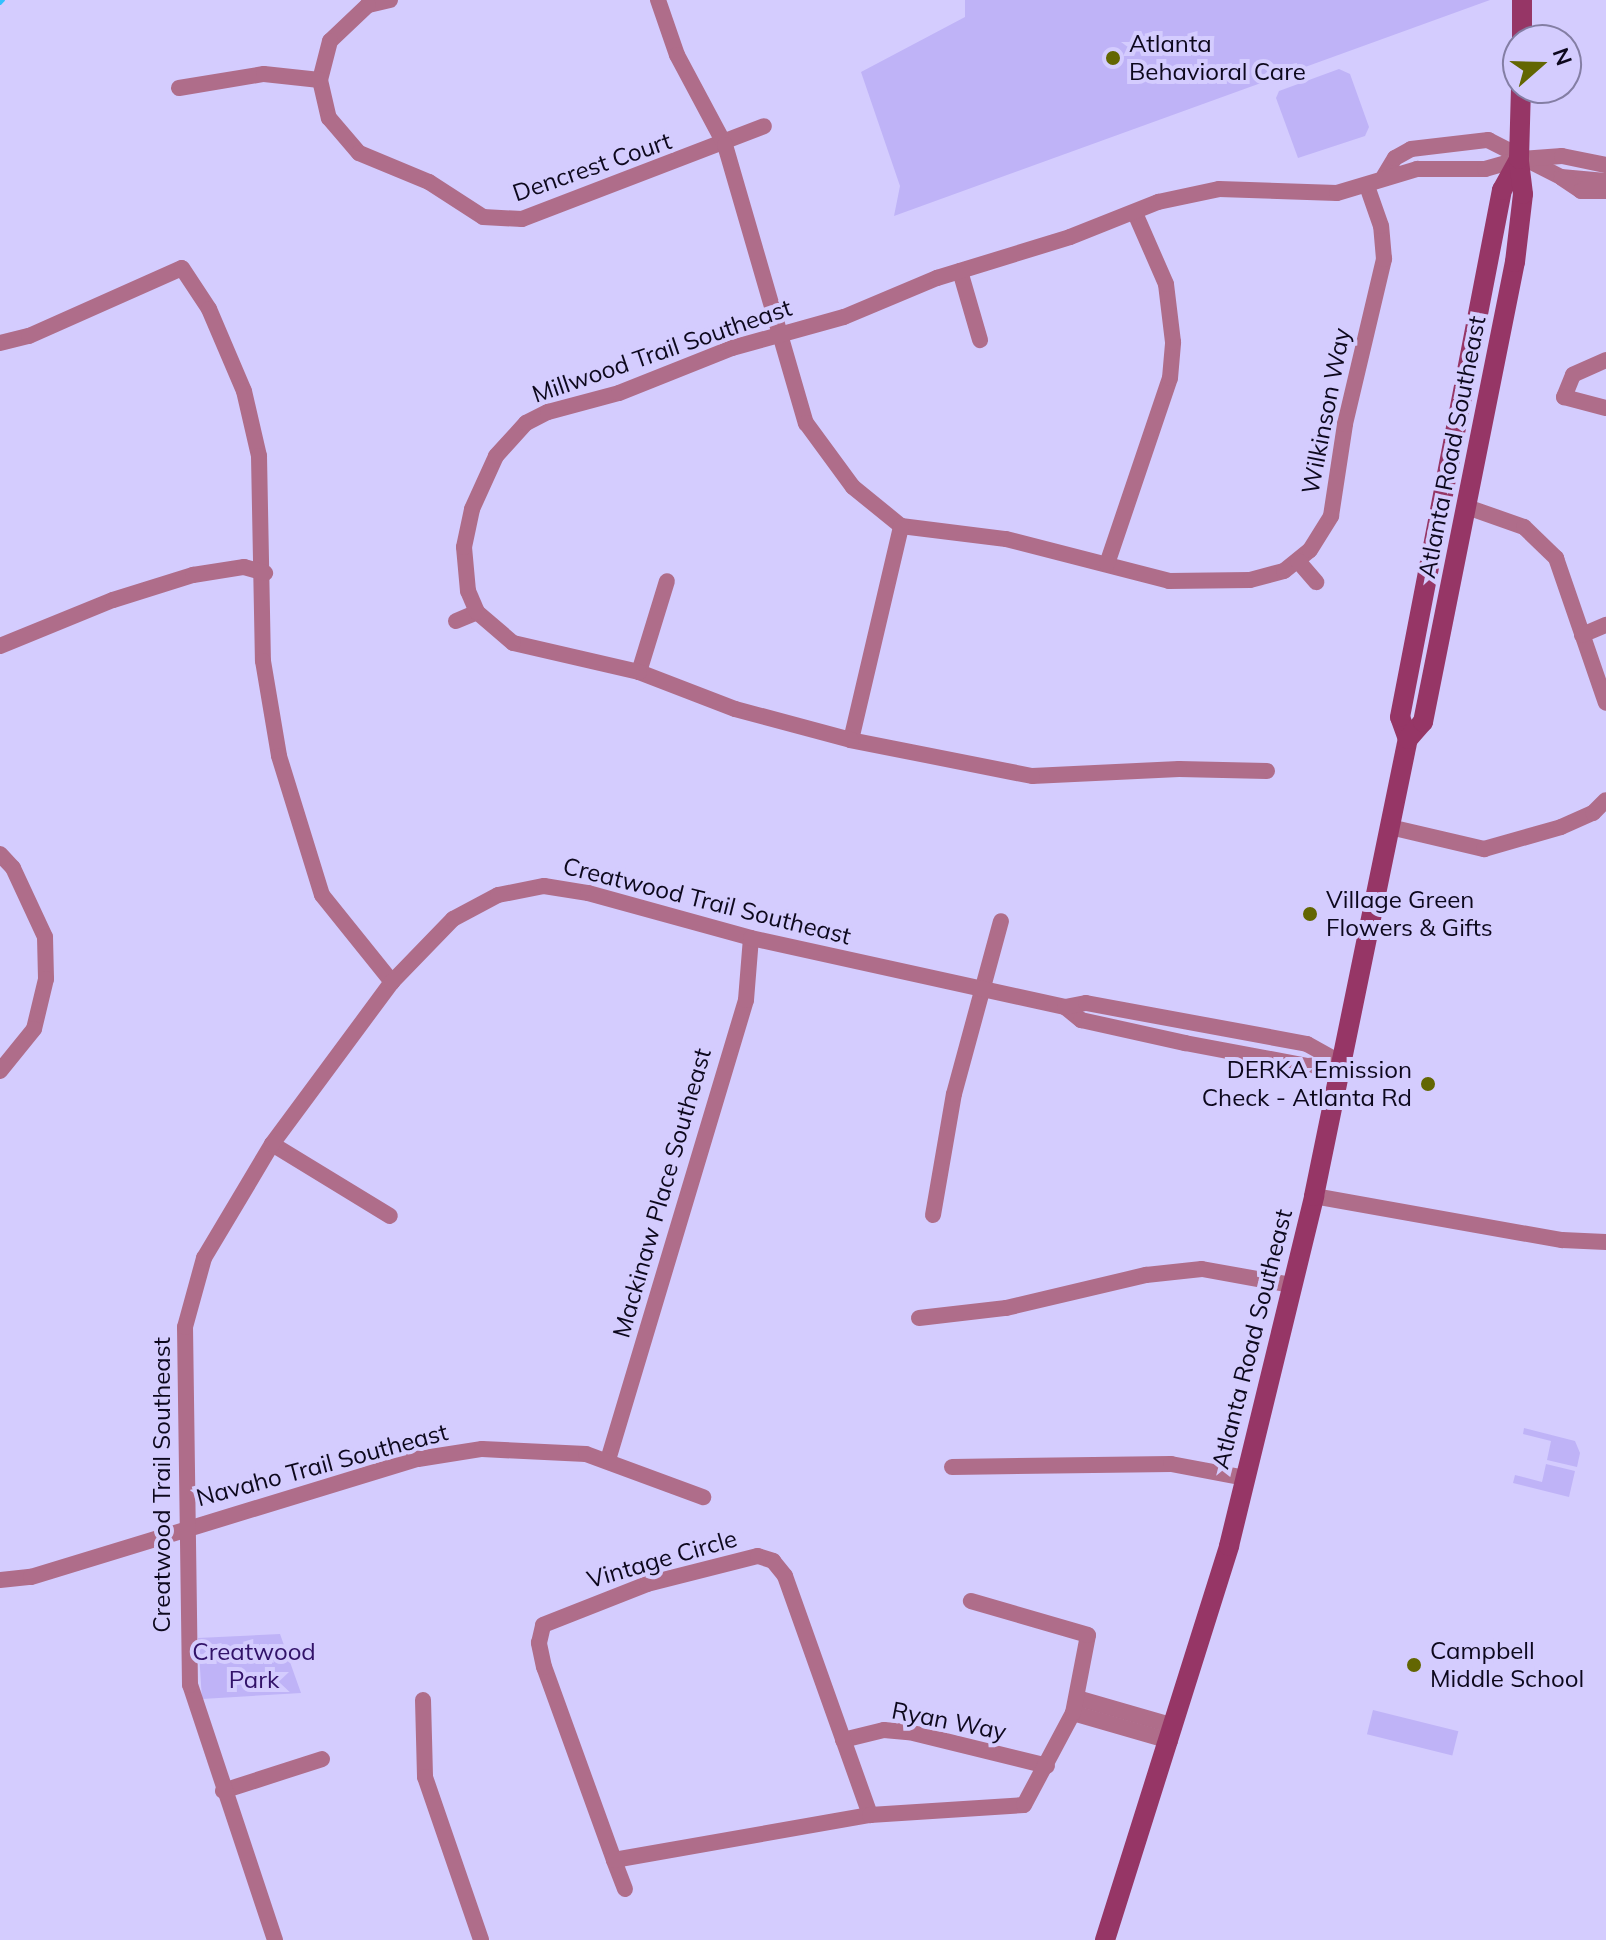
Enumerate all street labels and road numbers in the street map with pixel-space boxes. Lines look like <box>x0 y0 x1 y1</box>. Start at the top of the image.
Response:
street label: Dencrest Court <box>509 126 675 208</box>
street label: Millwood Trail Southeast <box>529 293 795 409</box>
street label: Atlanta Road Southeast <box>1412 313 1492 581</box>
street label: Wilkinson Way <box>1296 326 1356 496</box>
street label: Creatwood Trail Southeast <box>560 851 854 951</box>
street label: Mackinaw Place Southeast <box>607 1045 717 1341</box>
street label: Atlanta Road Southeast <box>1206 1206 1298 1472</box>
street label: Creatwood Trail Southeast <box>148 1337 176 1633</box>
street label: Navaho Trail Southeast <box>193 1418 451 1512</box>
street label: Vintage Circle <box>584 1524 740 1594</box>
street label: Ryan Way <box>889 1696 1009 1746</box>

